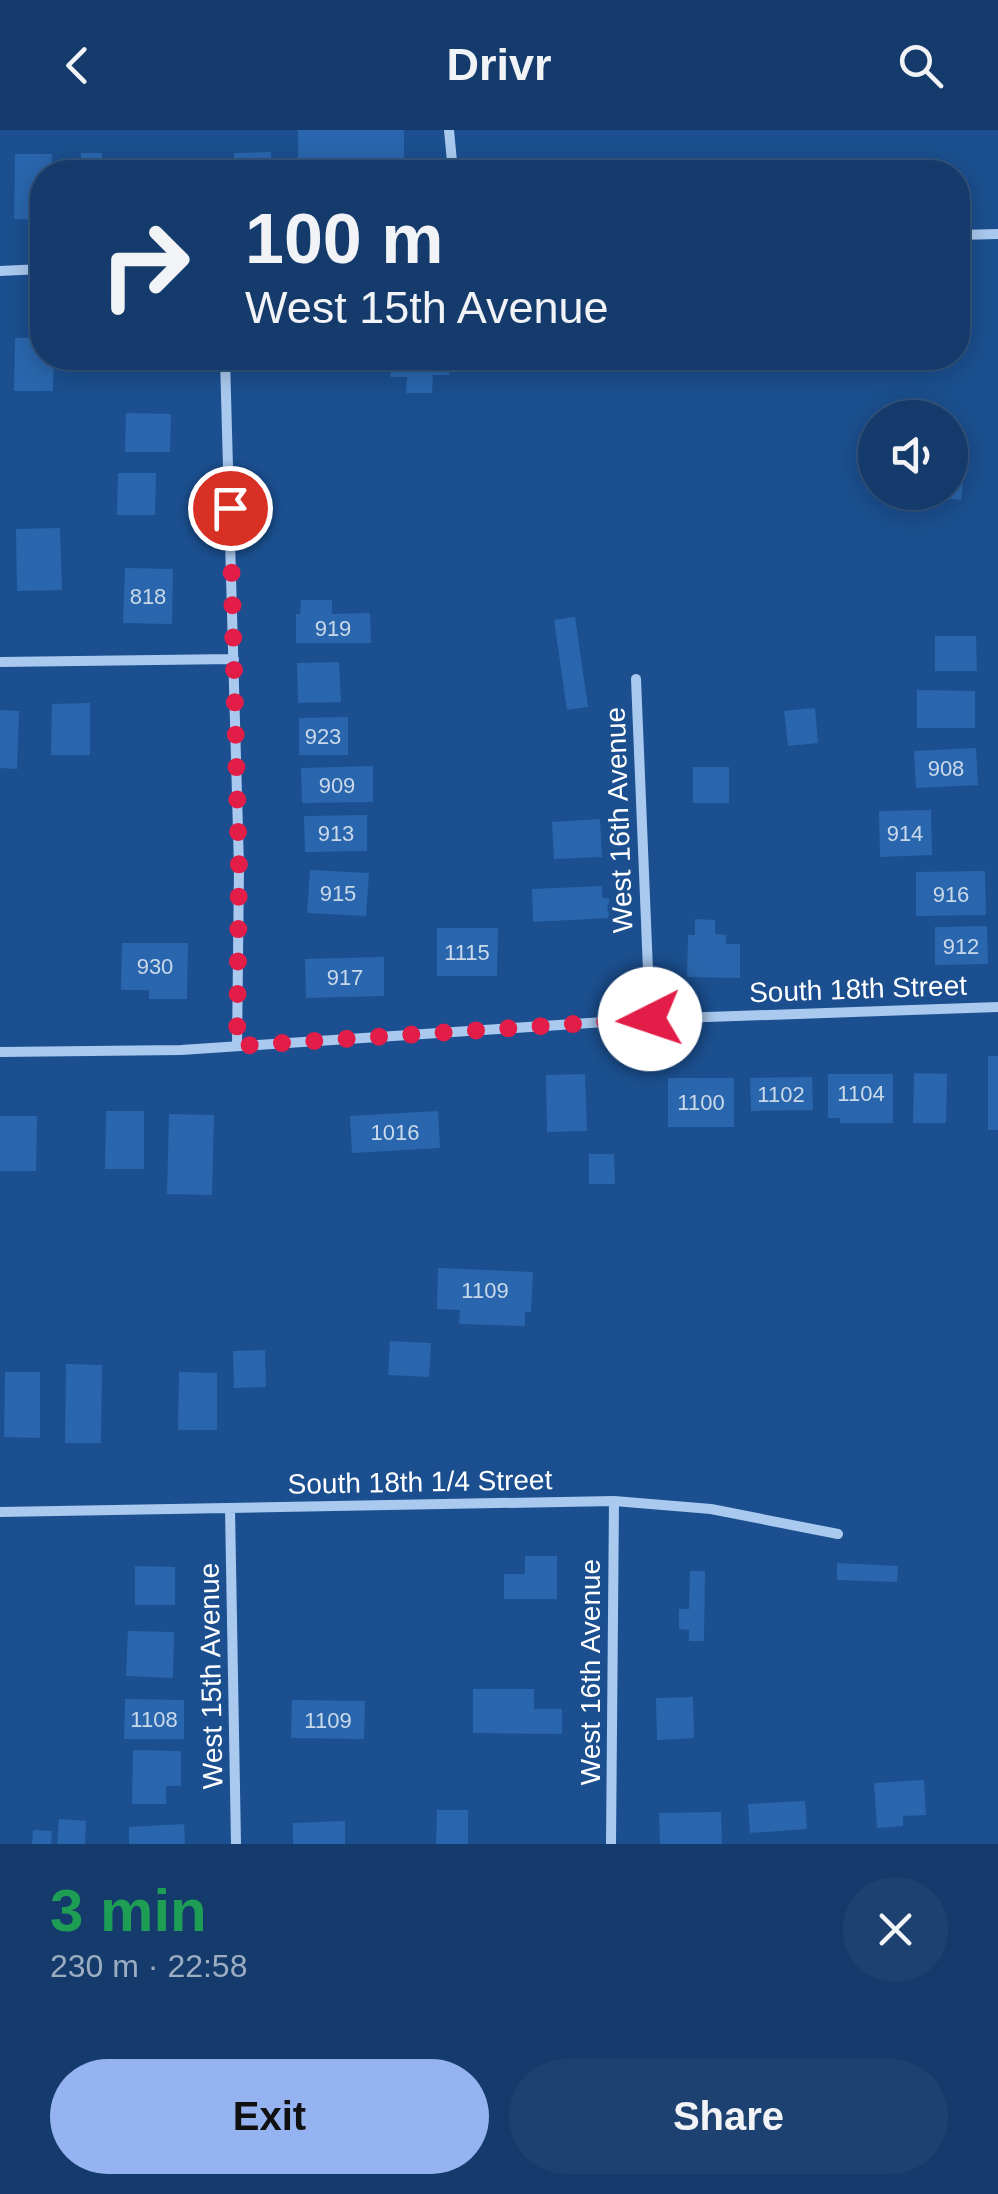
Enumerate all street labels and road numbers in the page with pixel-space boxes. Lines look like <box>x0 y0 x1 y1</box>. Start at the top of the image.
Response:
street label: West 16th Avenue <box>600 706 638 934</box>
street label: South 18th Street <box>749 970 968 1008</box>
street label: South 18th 1/4 Street <box>287 1464 553 1500</box>
street label: West 16th Avenue <box>575 1559 606 1785</box>
street label: West 15th Avenue <box>194 1563 228 1789</box>

